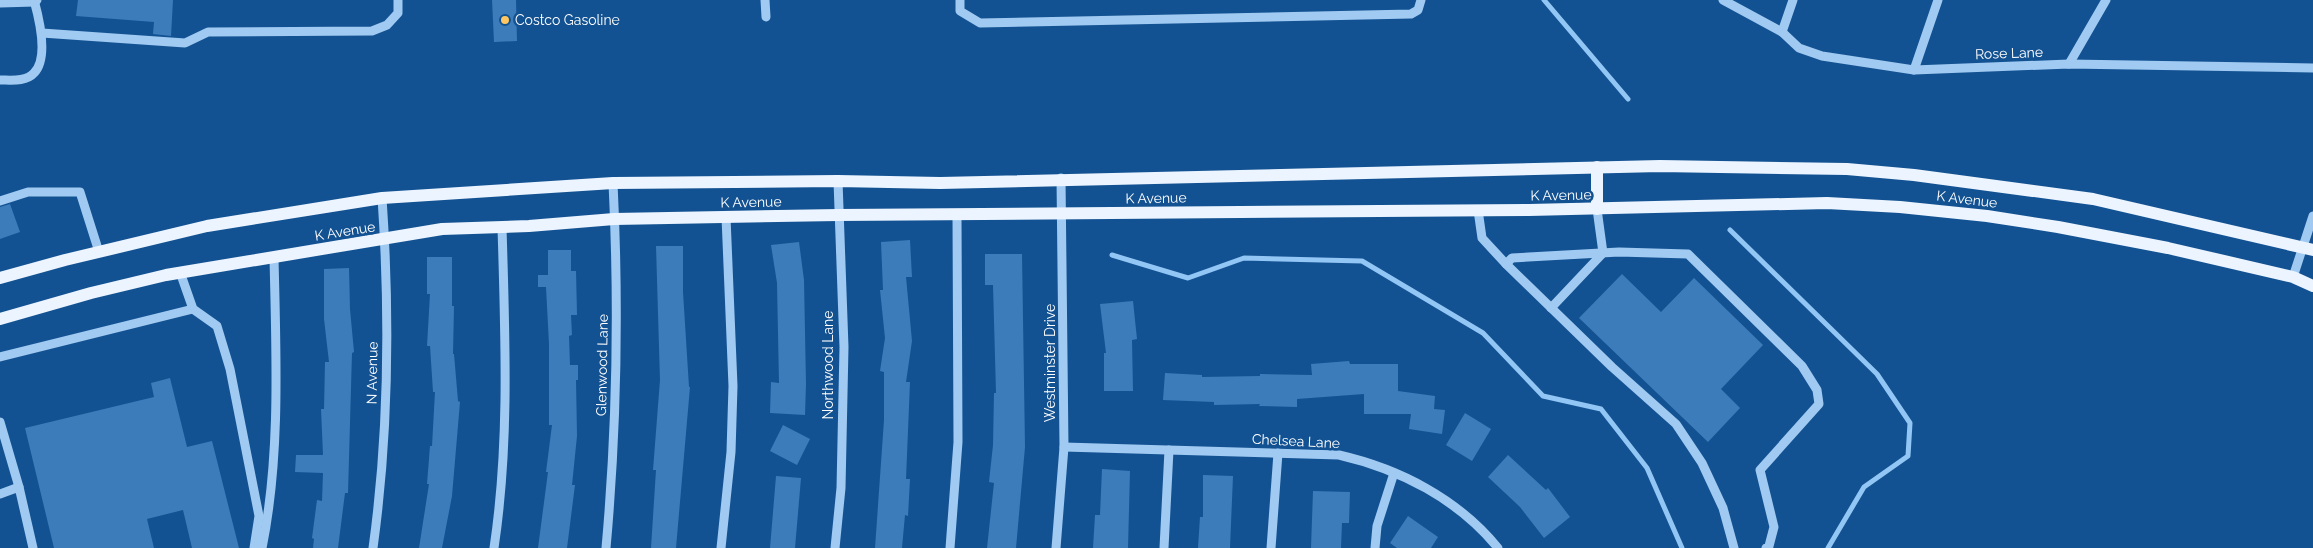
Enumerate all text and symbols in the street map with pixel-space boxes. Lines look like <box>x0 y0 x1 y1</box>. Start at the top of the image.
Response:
place label: Costco Gasoline <box>515 12 620 28</box>
marker: Costco Gasoline <box>499 14 511 26</box>
street label: Rose Lane <box>1975 44 2043 62</box>
street label: K Avenue <box>1530 186 1592 204</box>
street label: K Avenue <box>1936 187 1998 211</box>
street label: K Avenue <box>1125 189 1187 207</box>
street label: K Avenue <box>720 193 782 211</box>
street label: K Avenue <box>314 218 376 244</box>
street label: Westminster Drive <box>1042 304 1058 422</box>
street label: Northwood Lane <box>820 311 836 419</box>
street label: Glenwood Lane <box>593 314 611 416</box>
street label: N Avenue <box>363 341 381 405</box>
street label: Chelsea Lane <box>1252 431 1340 451</box>

